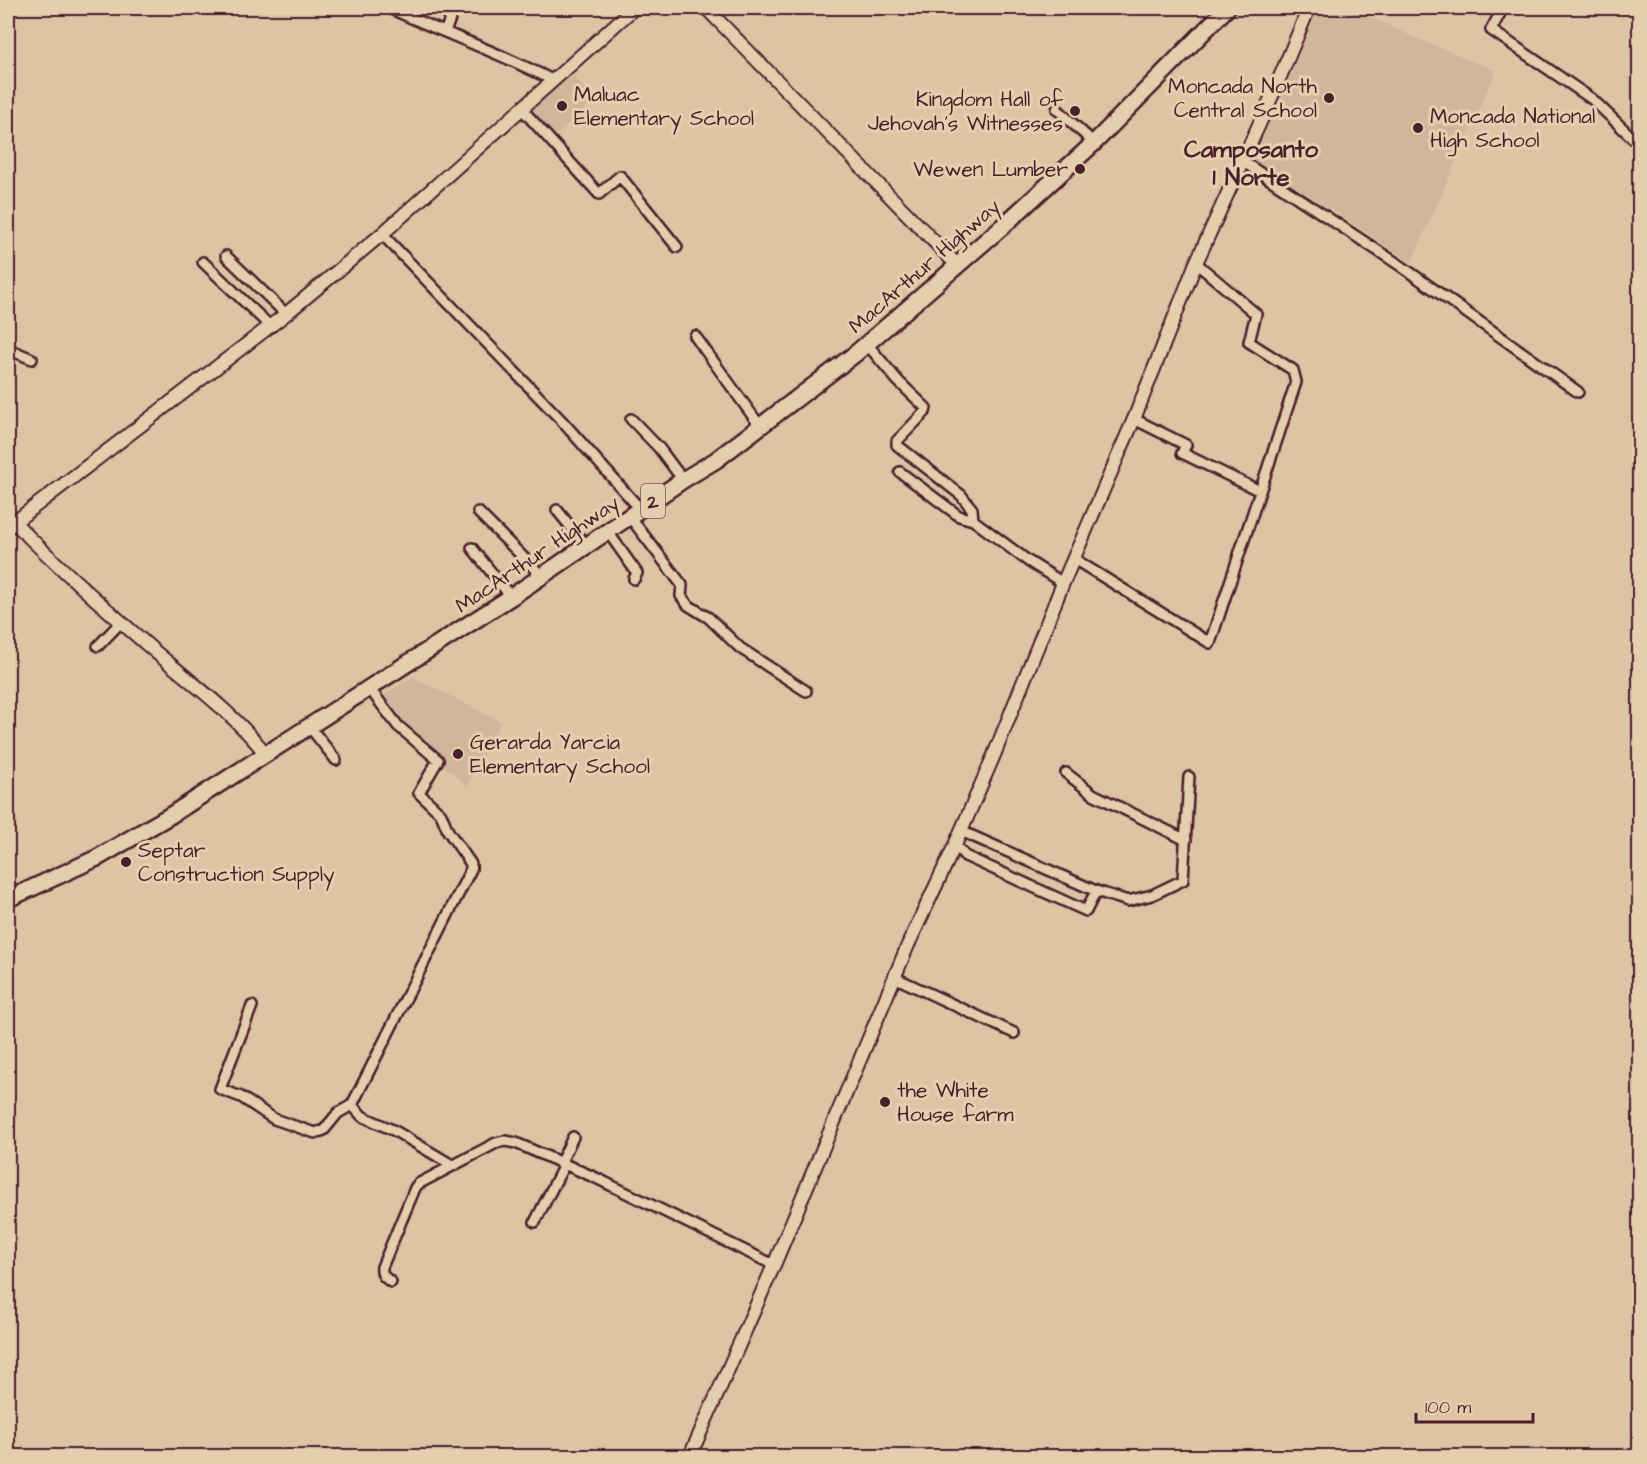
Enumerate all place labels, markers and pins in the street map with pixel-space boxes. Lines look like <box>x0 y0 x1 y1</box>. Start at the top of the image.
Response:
place label: Moncada North Central School <box>1168 72 1318 125</box>
place label: Maluac Elementary School <box>574 80 754 135</box>
place label: Kingdom Hall of Jehovah's Witnesses <box>868 85 1064 138</box>
marker: Moncada North Central School <box>1322 91 1336 105</box>
marker: Maluac Elementary School <box>555 99 569 113</box>
place label: Moncada National High School <box>1430 102 1595 157</box>
marker: Kingdom Hall of Jehovah's Witnesses <box>1068 104 1082 118</box>
marker: Moncada National High School <box>1411 121 1425 135</box>
place label: Wewen Lumber <box>913 155 1068 184</box>
marker: Wewen Lumber <box>1073 162 1087 176</box>
place label: Gerarda Yarcia Elementary School <box>470 728 650 783</box>
marker: Gerarda Yarcia Elementary School <box>451 747 465 761</box>
place label: Septar Construction Supply <box>138 836 335 891</box>
marker: Septar Construction Supply <box>119 855 133 869</box>
place label: the White House farm <box>897 1076 1014 1129</box>
marker: the White House farm <box>878 1095 892 1109</box>

